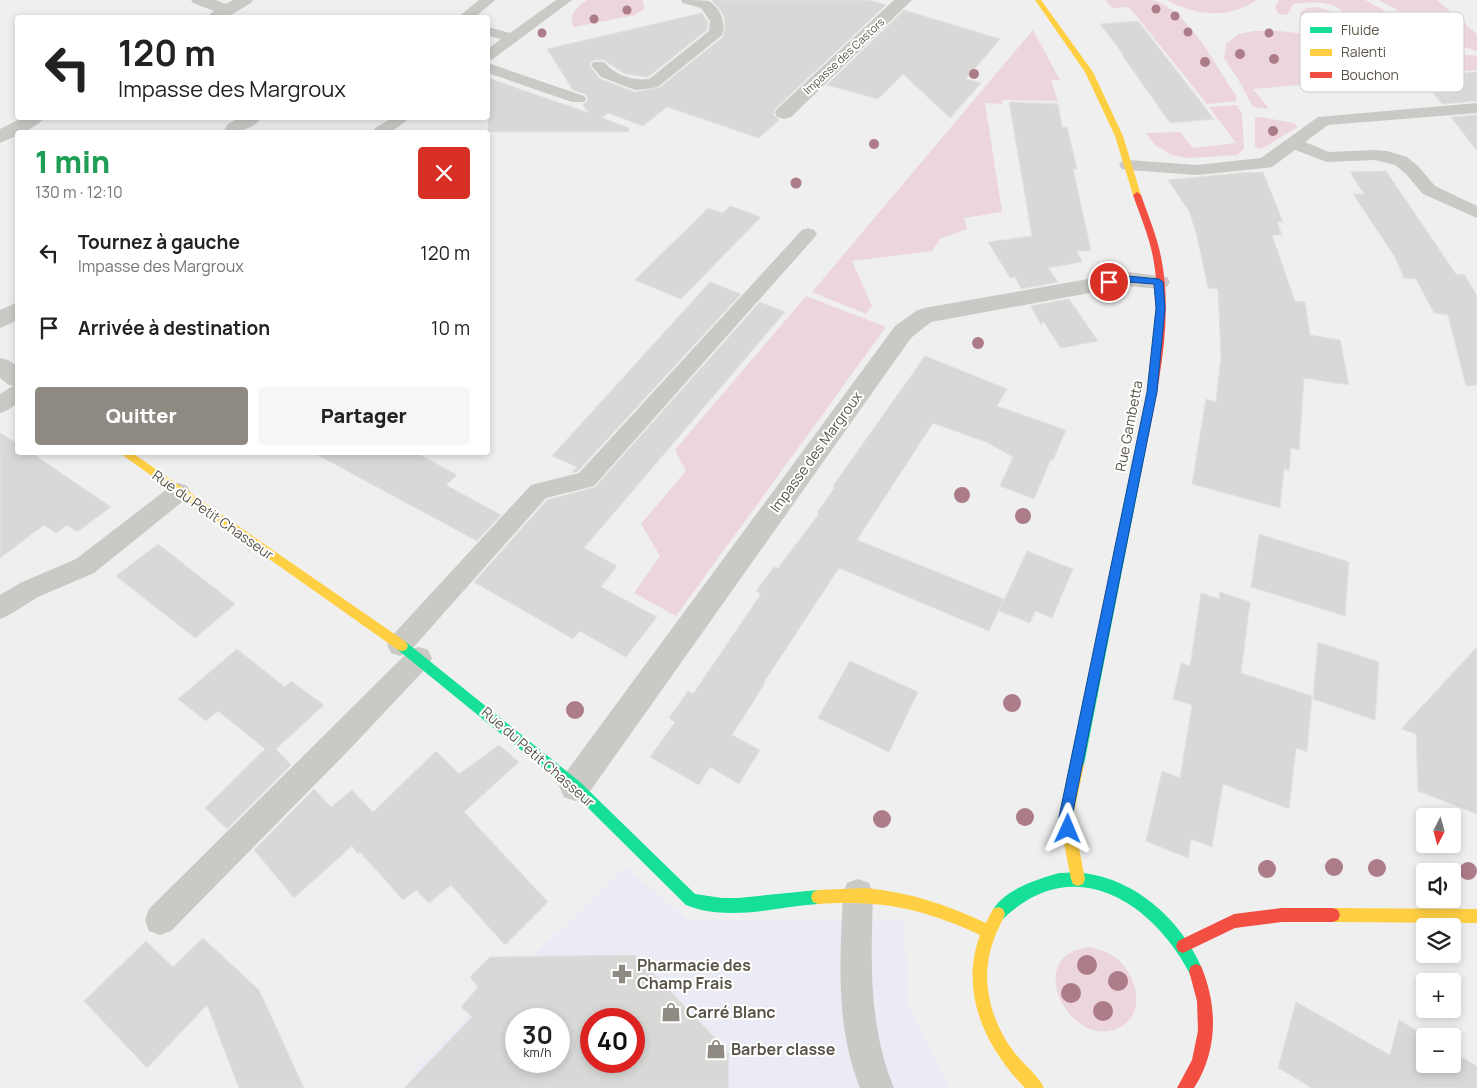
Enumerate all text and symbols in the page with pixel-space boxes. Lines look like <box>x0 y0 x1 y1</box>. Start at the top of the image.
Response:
legend <box>1300 12 1464 92</box>
street label: Impasse des Castors <box>800 14 888 97</box>
text: Fluide <box>1341 20 1379 39</box>
text: 120 m <box>118 29 216 77</box>
icon: left <box>35 35 100 100</box>
text: Ralenti <box>1341 42 1386 61</box>
text: Bouchon <box>1341 65 1399 84</box>
text: Impasse des Margroux <box>118 74 346 104</box>
text: 1 min <box>35 141 110 182</box>
button: close <box>418 147 470 199</box>
text: 130 m · 12:10 <box>35 181 123 203</box>
text: Tournez à gauche <box>78 229 240 255</box>
icon: left <box>35 239 63 267</box>
text: 120 m <box>420 240 470 266</box>
text: Impasse des Margroux <box>78 255 244 277</box>
pin <box>1088 261 1130 303</box>
icon: arrive <box>1095 268 1123 296</box>
icon: arrive <box>35 314 63 342</box>
text: Arrivée à destination <box>78 315 270 341</box>
text: 10 m <box>431 315 470 341</box>
street label: Rue Gambetta <box>1110 379 1147 473</box>
button: Quitter <box>35 387 248 445</box>
button: Partager <box>258 387 470 445</box>
street label: Impasse des Margroux <box>765 387 866 516</box>
street label: Rue du Petit Chasseur <box>149 466 278 564</box>
street label: Rue du Petit Chasseur <box>478 702 599 811</box>
position arrow <box>1041 802 1093 854</box>
north arrow <box>1416 808 1461 852</box>
map controls <box>1416 808 1461 1073</box>
button: sound <box>1416 863 1461 908</box>
button: layers <box>1416 918 1461 963</box>
place label: Pharmacie des Champ Frais <box>637 954 751 994</box>
pharmacy icon: Pharmacie des Champ Frais <box>611 963 633 985</box>
button: + <box>1416 973 1461 1018</box>
shop icon: Carré Blanc <box>660 1001 682 1023</box>
place label: Carré Blanc <box>686 1001 776 1023</box>
speed limit sign: 40 <box>580 1008 645 1073</box>
text: 30 <box>522 1017 553 1052</box>
button: − <box>1416 1028 1461 1073</box>
shop icon: Barber classe <box>705 1038 727 1060</box>
place label: Barber classe <box>731 1038 836 1060</box>
text: km/h <box>524 1044 551 1061</box>

